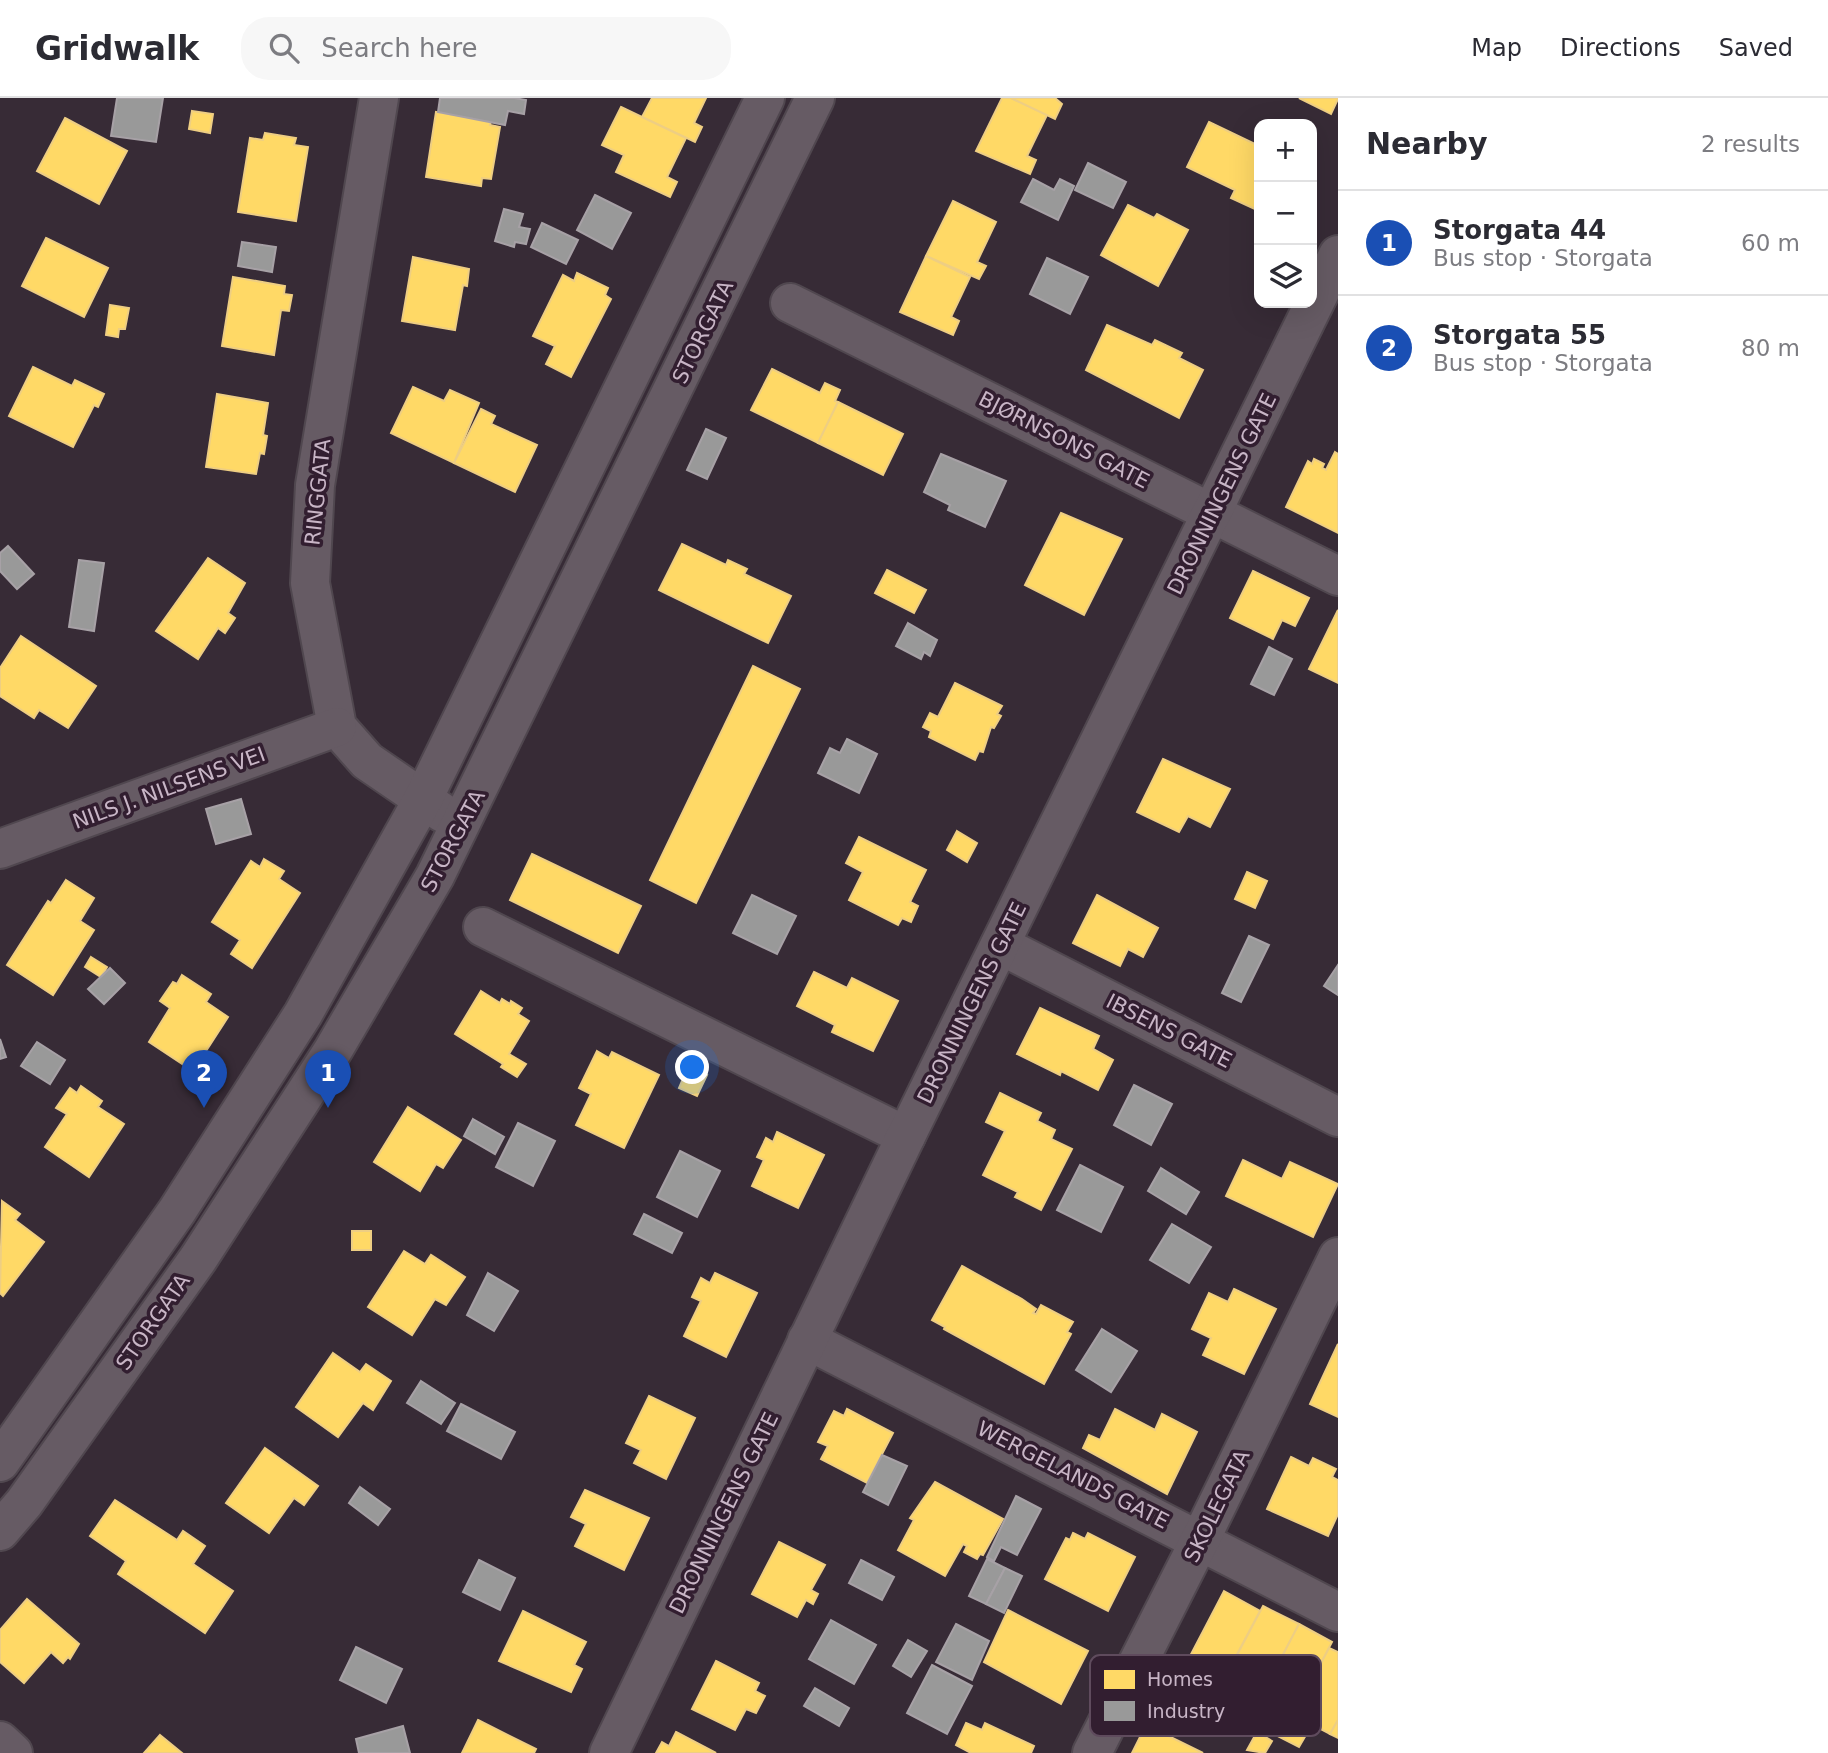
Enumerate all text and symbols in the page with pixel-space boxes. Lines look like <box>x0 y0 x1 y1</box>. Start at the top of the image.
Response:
search box <box>241 17 731 80</box>
text: Gridwalk <box>35 29 199 68</box>
icon: search <box>265 29 303 67</box>
text: Search here <box>321 33 478 63</box>
text: Map <box>1471 34 1522 62</box>
text: Directions <box>1560 34 1681 62</box>
text: Saved <box>1719 34 1793 62</box>
map controls <box>1254 119 1317 308</box>
button: + <box>1254 119 1317 182</box>
text: Nearby <box>1366 126 1488 161</box>
text: 2 results <box>1701 131 1800 157</box>
button: − <box>1254 182 1317 245</box>
text: Storgata 44 <box>1433 215 1606 245</box>
text: 1 <box>1381 230 1397 256</box>
text: 60 m <box>1741 230 1800 256</box>
button: layers <box>1254 245 1317 308</box>
text: Bus stop · Storgata <box>1433 245 1653 271</box>
street label: STORGATA <box>668 276 739 388</box>
text: Storgata 55 <box>1433 320 1606 350</box>
text: 2 <box>1381 335 1397 361</box>
text: 80 m <box>1741 335 1800 361</box>
text: Bus stop · Storgata <box>1433 350 1653 376</box>
street label: BJØRNSONS GATE <box>975 387 1153 493</box>
street label: DRONNINGENS GATE <box>1163 389 1281 599</box>
street label: RINGGATA <box>300 437 336 547</box>
street label: NILS J. NILSENS VEI <box>70 742 268 834</box>
street label: STORGATA <box>416 785 490 896</box>
street label: DRONNINGENS GATE <box>913 898 1031 1108</box>
street label: IBSENS GATE <box>1102 989 1236 1073</box>
pin: 2 <box>181 1050 227 1108</box>
pin: 1 <box>305 1050 351 1108</box>
your location <box>675 1050 709 1084</box>
street label: STORGATA <box>111 1269 195 1375</box>
street label: DRONNINGENS GATE <box>665 1408 783 1618</box>
street label: WERGELANDS GATE <box>973 1416 1173 1534</box>
street label: SKOLEGATA <box>1179 1445 1255 1566</box>
legend <box>1090 1655 1321 1736</box>
text: Homes <box>1147 1668 1213 1690</box>
text: Industry <box>1147 1700 1225 1722</box>

